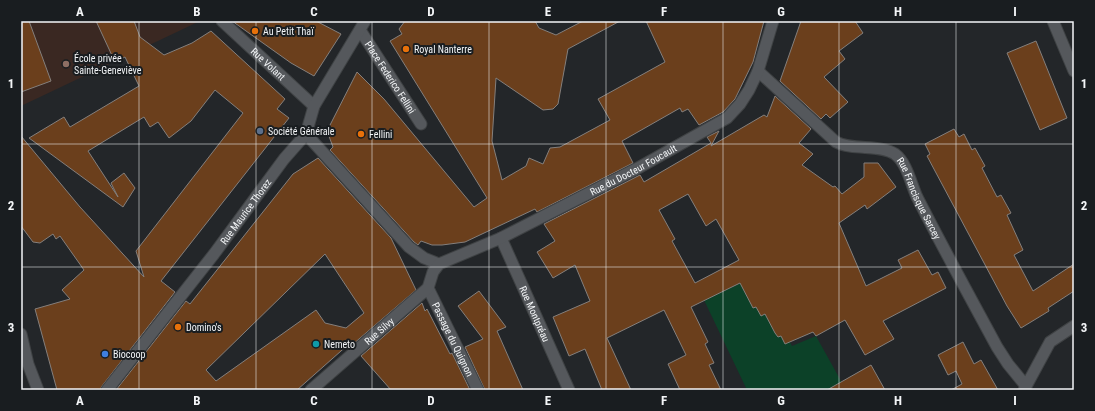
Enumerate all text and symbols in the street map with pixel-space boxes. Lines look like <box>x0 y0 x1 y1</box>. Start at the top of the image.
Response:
text: A <box>76 4 84 19</box>
text: B <box>193 4 201 19</box>
text: C <box>310 4 318 19</box>
text: D <box>427 4 435 19</box>
text: E <box>545 4 552 19</box>
text: F <box>661 4 667 19</box>
text: G <box>777 4 785 19</box>
text: H <box>894 4 902 19</box>
text: I <box>1013 4 1017 19</box>
marker: Au Petit Thaï <box>250 26 260 36</box>
place label: Au Petit Thaï <box>263 26 314 37</box>
street label: Place Federico Fellini <box>363 39 418 115</box>
marker: Royal Nanterre <box>401 44 411 54</box>
place label: Royal Nanterre <box>414 44 472 55</box>
street label: Rue Volant <box>249 45 288 82</box>
place label: École privée Sainte-Geneviève <box>74 52 142 76</box>
marker: École privée Sainte-Geneviève <box>61 59 71 69</box>
text: 1 <box>8 76 14 91</box>
text: 1 <box>1081 76 1087 91</box>
marker: Société Générale <box>255 126 265 136</box>
place label: Société Générale <box>268 126 335 137</box>
marker: Fellini <box>356 129 366 139</box>
place label: Fellini <box>369 129 392 140</box>
street label: Rue du Docteur Foucault <box>588 142 678 197</box>
street label: Rue Francisque Sarcey <box>895 155 943 241</box>
street label: Rue Maurice Thorez <box>218 177 273 246</box>
text: 2 <box>8 198 15 213</box>
text: 2 <box>1081 198 1088 213</box>
street label: Rue Montpréau <box>518 284 552 343</box>
street label: Passage du Quignon <box>430 300 476 378</box>
street label: Rue Silvy <box>362 315 396 347</box>
text: 3 <box>8 320 14 335</box>
text: 3 <box>1081 320 1087 335</box>
marker: Domino's <box>173 322 183 332</box>
place label: Domino's <box>186 322 222 333</box>
marker: Nemeto <box>311 339 321 349</box>
place label: Nemeto <box>324 339 355 350</box>
marker: Biocoop <box>100 349 110 359</box>
place label: Biocoop <box>113 349 145 360</box>
text: A <box>76 393 84 408</box>
text: B <box>193 393 201 408</box>
text: C <box>310 393 318 408</box>
text: D <box>427 393 435 408</box>
text: E <box>545 393 552 408</box>
text: F <box>661 393 667 408</box>
text: G <box>777 393 785 408</box>
text: H <box>894 393 902 408</box>
text: I <box>1013 393 1017 408</box>

